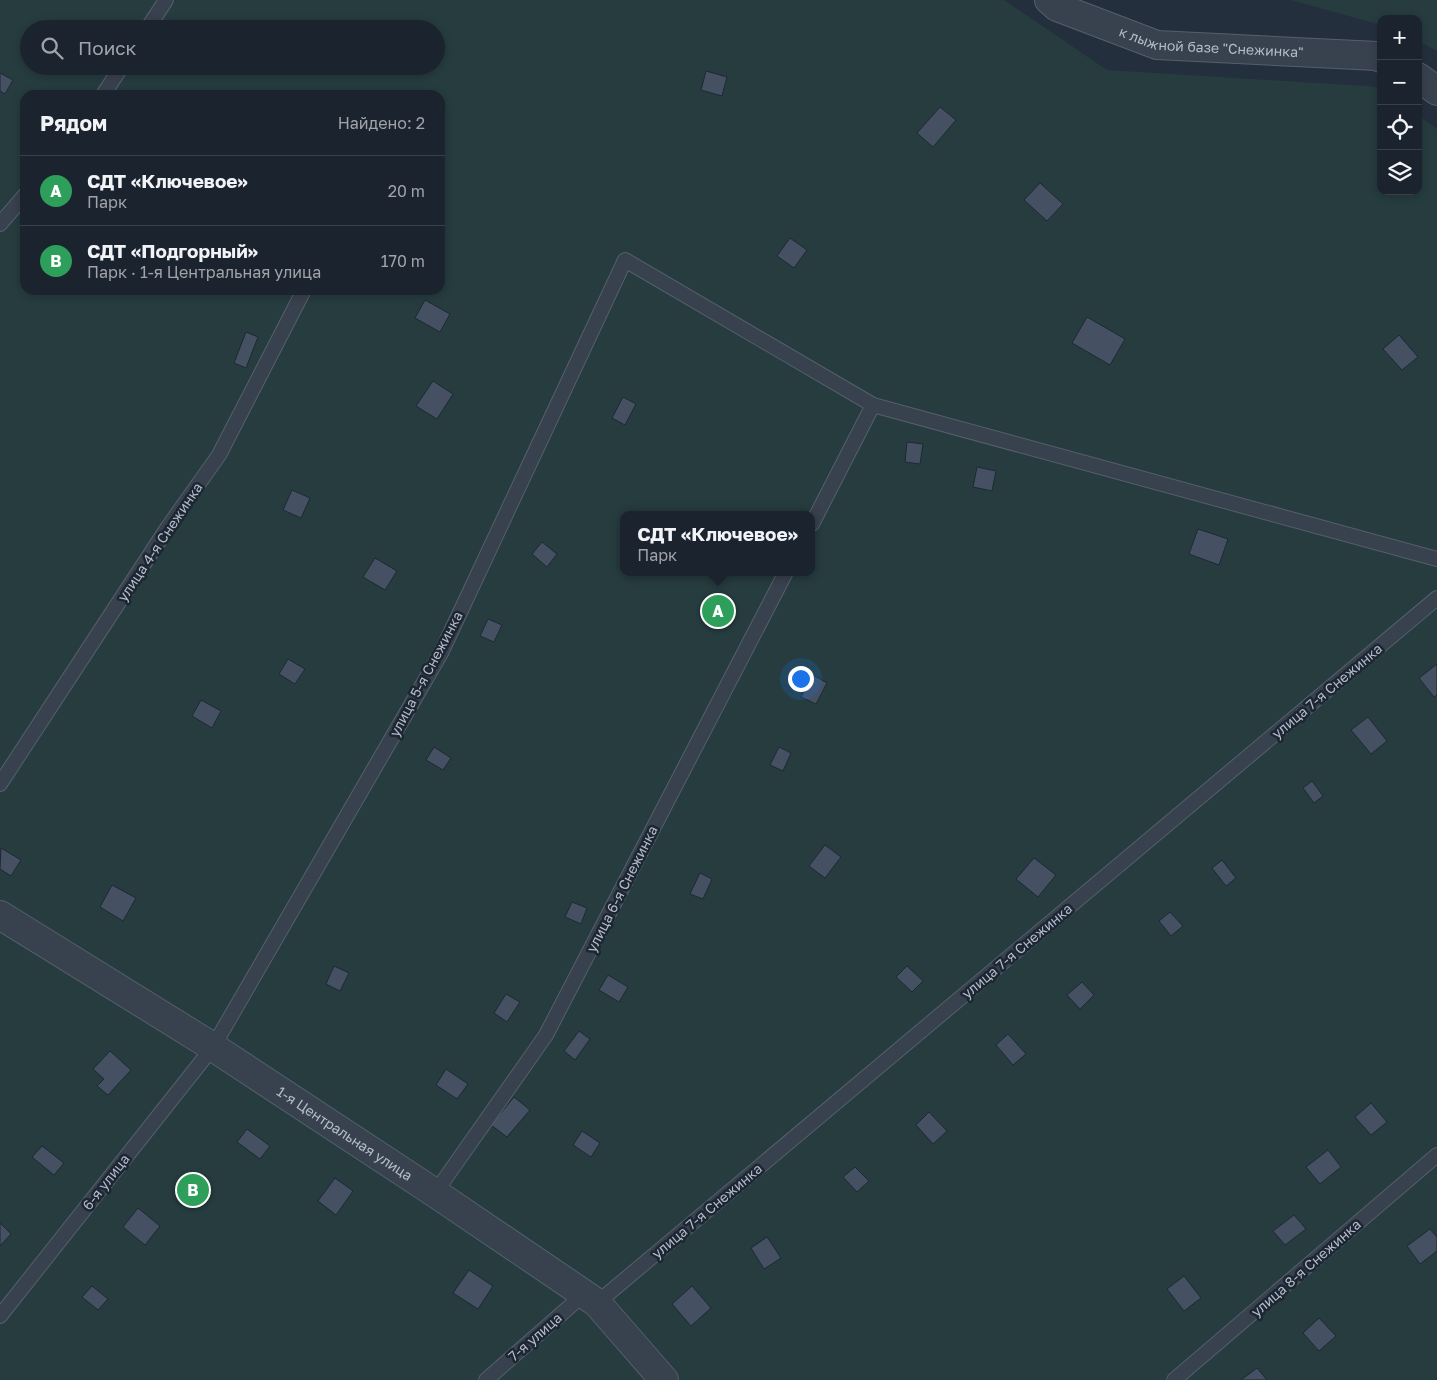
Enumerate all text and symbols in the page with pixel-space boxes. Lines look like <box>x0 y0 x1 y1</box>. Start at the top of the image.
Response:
map controls <box>1377 15 1422 195</box>
button: + <box>1377 15 1422 60</box>
search box <box>20 20 445 75</box>
street label: к лыжной базе "Снежинка" <box>1117 22 1304 60</box>
icon: search <box>38 34 66 62</box>
text: Поиск <box>78 36 137 59</box>
button: − <box>1377 60 1422 105</box>
button: locate <box>1377 105 1422 150</box>
text: Рядом <box>40 110 107 136</box>
text: Найдено: 2 <box>338 113 425 133</box>
button: layers <box>1377 150 1422 195</box>
text: СДТ «Ключевое» <box>87 169 248 192</box>
text: A <box>50 181 62 201</box>
text: 20 m <box>388 181 425 201</box>
text: Парк <box>87 192 127 212</box>
text: СДТ «Подгорный» <box>87 239 258 262</box>
text: B <box>50 251 62 271</box>
text: 170 m <box>381 251 425 271</box>
text: Парк · 1-я Центральная улица <box>87 262 321 282</box>
street label: улица 4-я Снежинка <box>113 479 206 604</box>
popup <box>620 511 815 576</box>
text: СДТ «Ключевое» <box>637 522 798 545</box>
text: Парк <box>637 545 677 565</box>
pin: A <box>702 592 734 630</box>
street label: улица 5-я Снежинка <box>385 608 466 739</box>
street label: улица 7-я Снежинка <box>1268 640 1385 742</box>
your location <box>788 666 814 692</box>
street label: улица 6-я Снежинка <box>582 823 661 955</box>
street label: улица 7-я Снежинка <box>958 900 1075 1002</box>
street label: 1-я Центральная улица <box>274 1082 416 1184</box>
street label: 6-я улица <box>78 1150 133 1213</box>
street label: улица 7-я Снежинка <box>648 1160 765 1262</box>
pin: B <box>177 1171 209 1209</box>
street label: улица 8-я Снежинка <box>1247 1215 1364 1320</box>
street label: 7-я улица <box>504 1309 565 1364</box>

